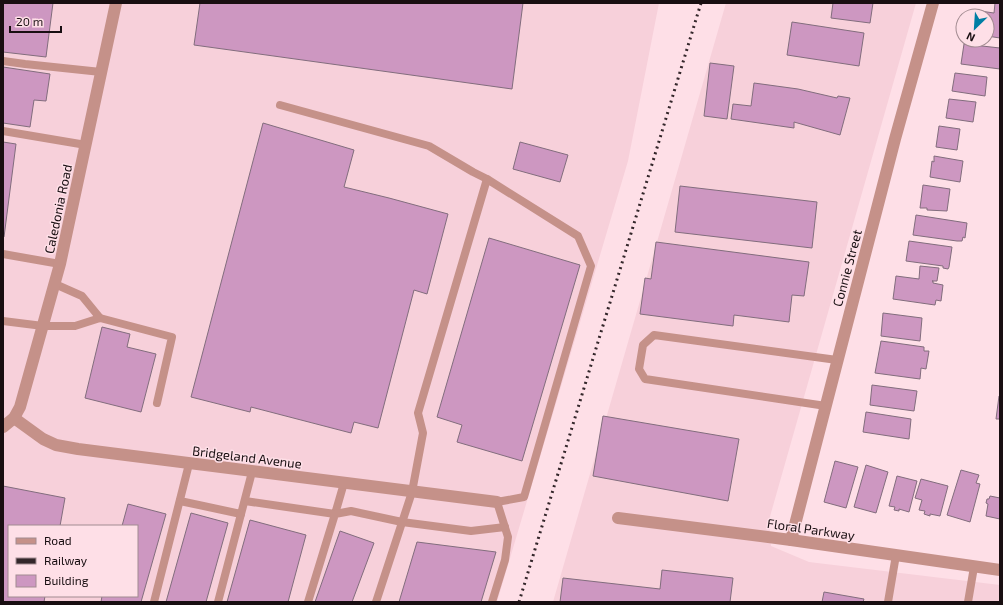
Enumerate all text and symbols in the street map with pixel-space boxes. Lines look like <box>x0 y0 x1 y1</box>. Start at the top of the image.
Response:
scale bar <box>10 8 61 34</box>
north arrow <box>955 8 995 48</box>
text: 20 m <box>16 14 43 28</box>
text: N <box>964 30 977 45</box>
street label: Caledonia Road <box>41 163 75 255</box>
street label: Connie Street <box>829 228 865 308</box>
street label: Bridgeland Avenue <box>191 442 303 472</box>
street label: Floral Parkway <box>766 515 856 543</box>
legend <box>8 525 138 597</box>
text: Road <box>44 533 72 547</box>
text: Railway <box>44 553 88 567</box>
text: Building <box>44 573 89 587</box>

